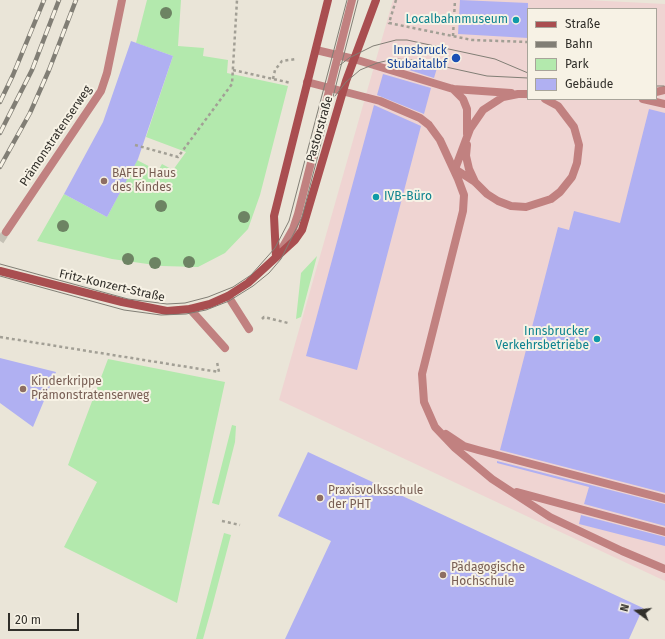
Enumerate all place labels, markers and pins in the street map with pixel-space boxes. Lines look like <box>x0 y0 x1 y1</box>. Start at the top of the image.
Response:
place label: Localbahnmuseum <box>405 13 508 27</box>
marker: Localbahnmuseum <box>511 15 521 25</box>
place label: Innsbruck Stubaitalbf <box>387 44 447 72</box>
marker: Innsbruck Stubaitalbf <box>450 52 462 64</box>
place label: BAFEP Haus des Kindes <box>112 167 176 195</box>
marker: BAFEP Haus des Kindes <box>99 176 109 186</box>
place label: IVB-Büro <box>384 190 432 204</box>
marker: IVB-Büro <box>371 192 381 202</box>
place label: Innsbrucker Verkehrsbetriebe <box>496 325 589 353</box>
marker: Innsbrucker Verkehrsbetriebe <box>592 334 602 344</box>
place label: Kinderkrippe Prämonstratenserweg <box>31 375 149 403</box>
marker: Kinderkrippe Prämonstratenserweg <box>18 384 28 394</box>
place label: Praxisvolksschule der PHT <box>328 484 423 512</box>
marker: Praxisvolksschule der PHT <box>315 493 325 503</box>
place label: Pädagogische Hochschule <box>451 561 525 589</box>
marker: Pädagogische Hochschule <box>438 570 448 580</box>

